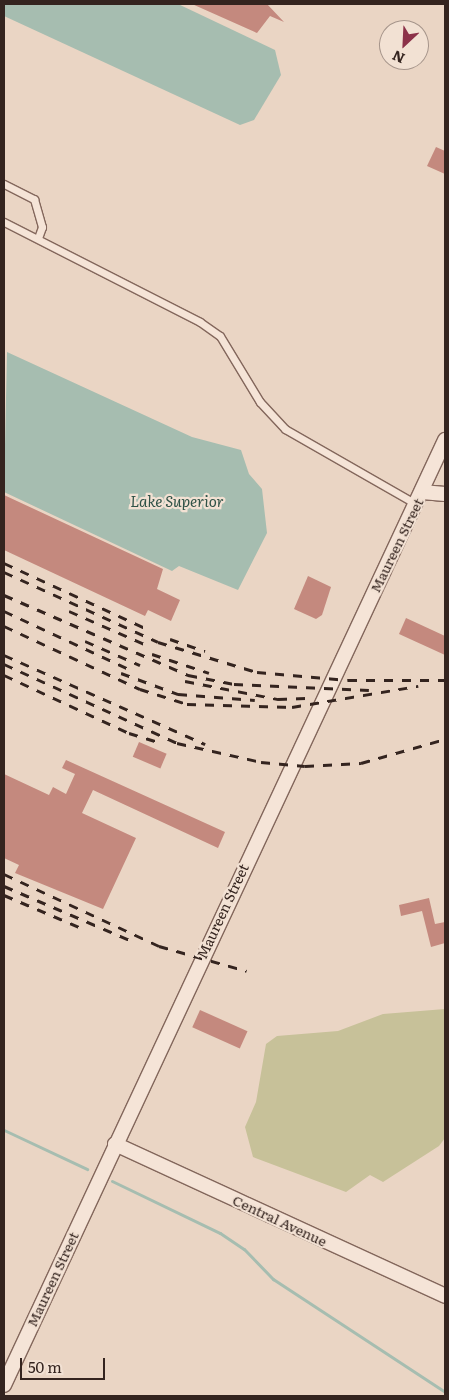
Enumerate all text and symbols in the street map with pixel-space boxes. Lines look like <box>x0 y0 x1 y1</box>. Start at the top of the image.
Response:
north arrow <box>379 20 429 70</box>
text: N <box>389 46 408 69</box>
water label: Lake Superior <box>130 492 224 510</box>
street label: Maureen Street <box>366 495 426 595</box>
street label: Maureen Street <box>193 861 251 961</box>
street label: Central Avenue <box>230 1191 330 1249</box>
street label: Maureen Street <box>23 1229 81 1329</box>
scale bar <box>22 1348 108 1380</box>
text: 50 m <box>28 1355 62 1378</box>

